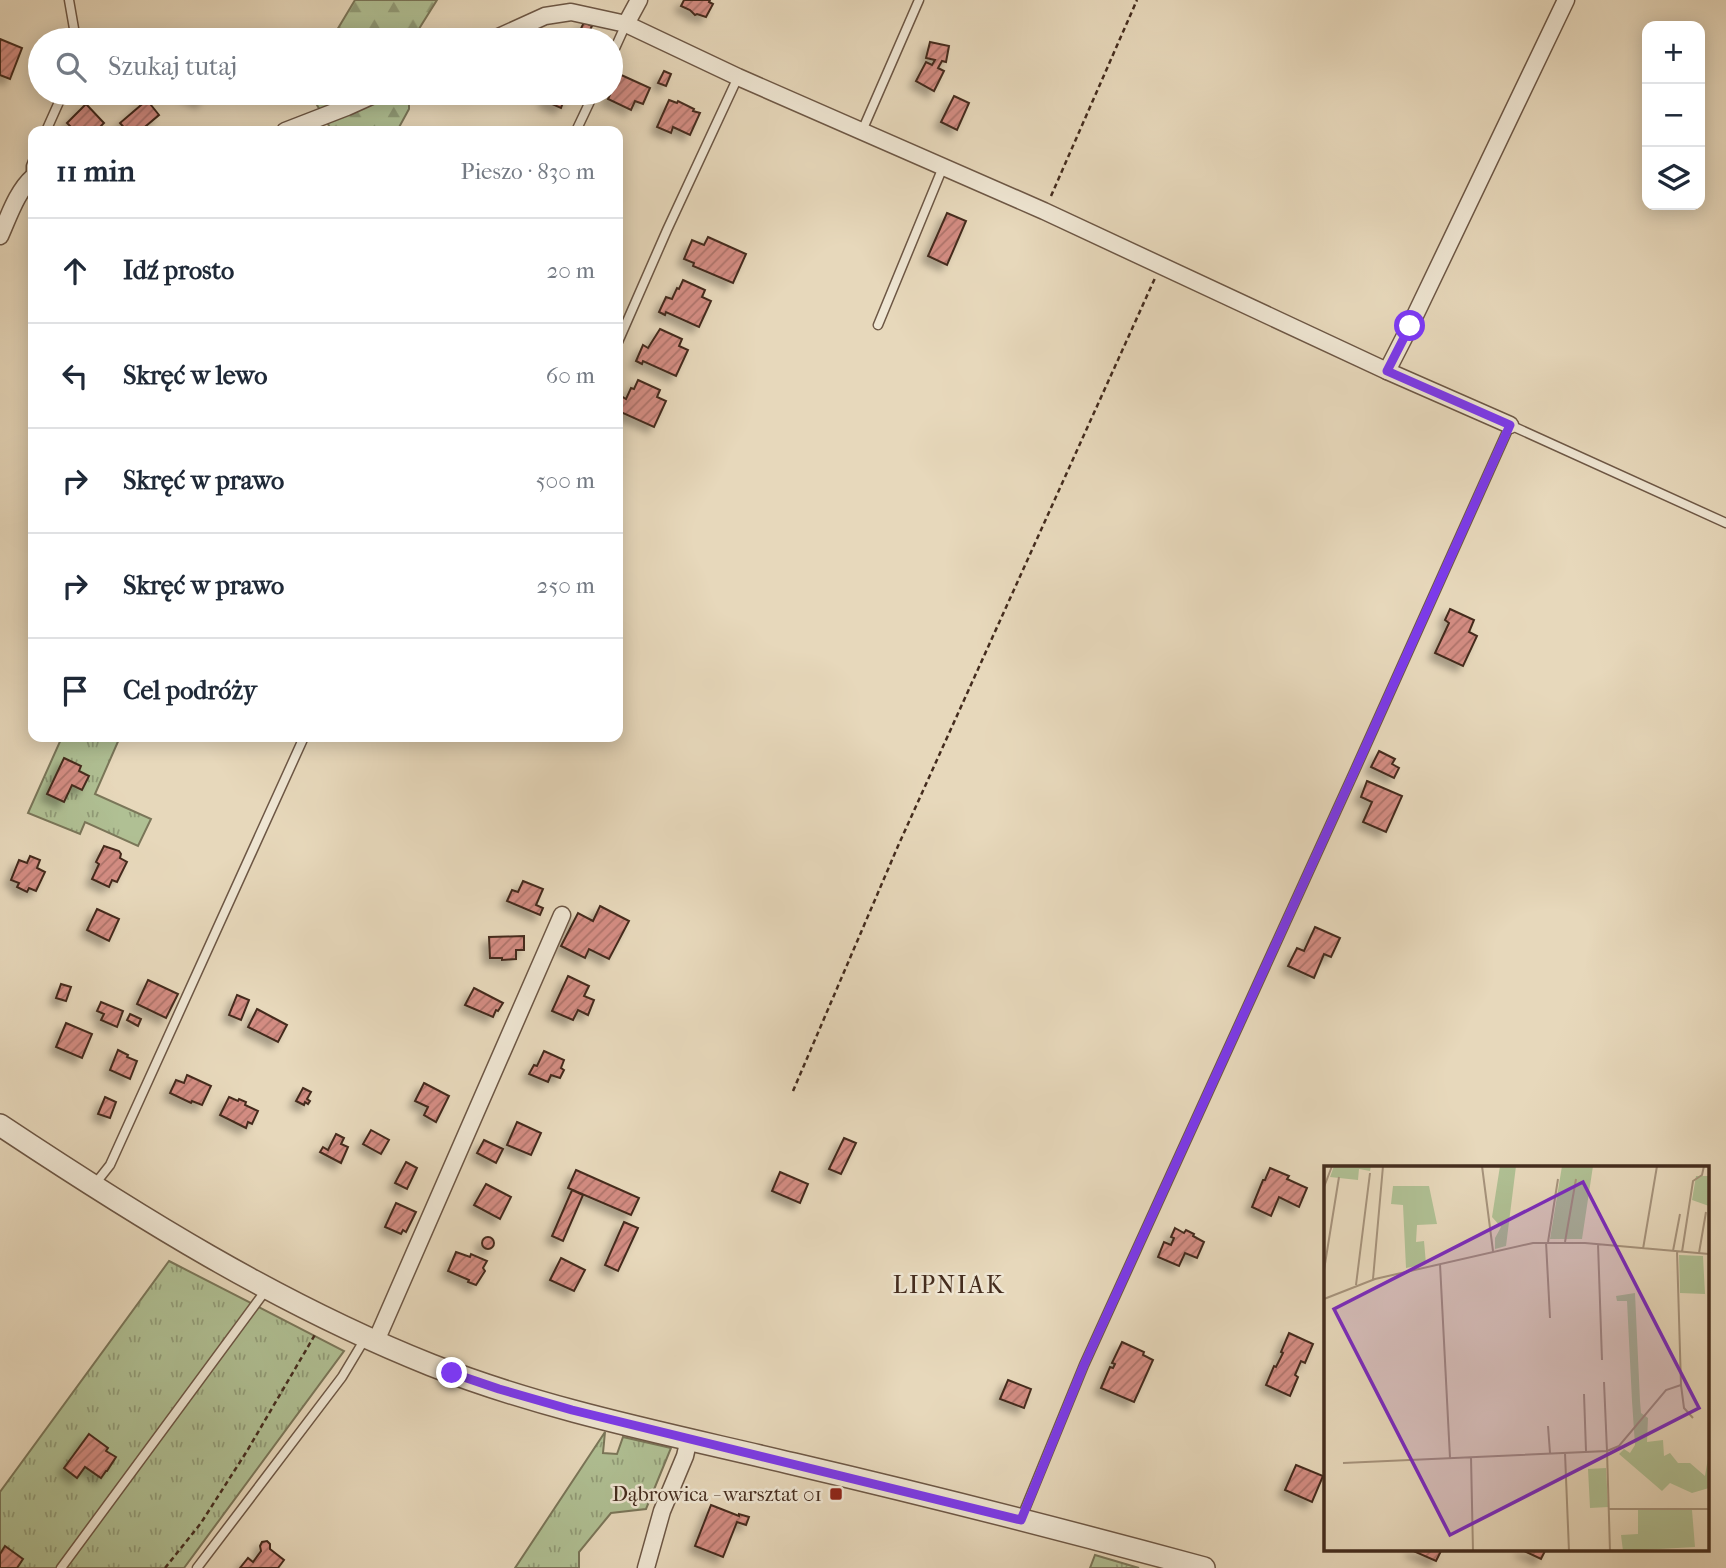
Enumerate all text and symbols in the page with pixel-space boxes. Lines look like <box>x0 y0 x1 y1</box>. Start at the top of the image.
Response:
map controls <box>1642 21 1705 210</box>
button: + <box>1642 21 1705 84</box>
search box <box>28 28 623 105</box>
icon: search <box>52 48 90 86</box>
text: Szukaj tutaj <box>108 51 237 82</box>
button: − <box>1642 84 1705 147</box>
button: layers <box>1642 147 1705 210</box>
text: 11 min <box>56 154 135 189</box>
text: Pieszo · 830 m <box>461 158 595 185</box>
icon: ahead <box>56 252 94 290</box>
text: Idź prosto <box>123 255 234 286</box>
text: 20 m <box>546 257 595 284</box>
route start <box>1394 310 1425 341</box>
icon: left <box>56 357 94 395</box>
text: Skręć w lewo <box>123 360 267 391</box>
text: 60 m <box>546 362 595 389</box>
icon: right <box>56 462 94 500</box>
text: Skręć w prawo <box>123 465 284 496</box>
text: 500 m <box>536 467 595 494</box>
icon: right <box>56 567 94 605</box>
text: Skręć w prawo <box>123 570 284 601</box>
text: 250 m <box>537 572 595 599</box>
icon: arrive <box>56 672 94 710</box>
text: Cel podróży <box>123 675 257 706</box>
inset map <box>1324 1166 1708 1550</box>
district label: LIPNIAK <box>893 1271 1005 1299</box>
route end <box>436 1357 467 1388</box>
place label: Dąbrowica - warsztat 01 <box>612 1482 822 1506</box>
marker: Dąbrowica - warsztat 01 <box>828 1486 844 1502</box>

